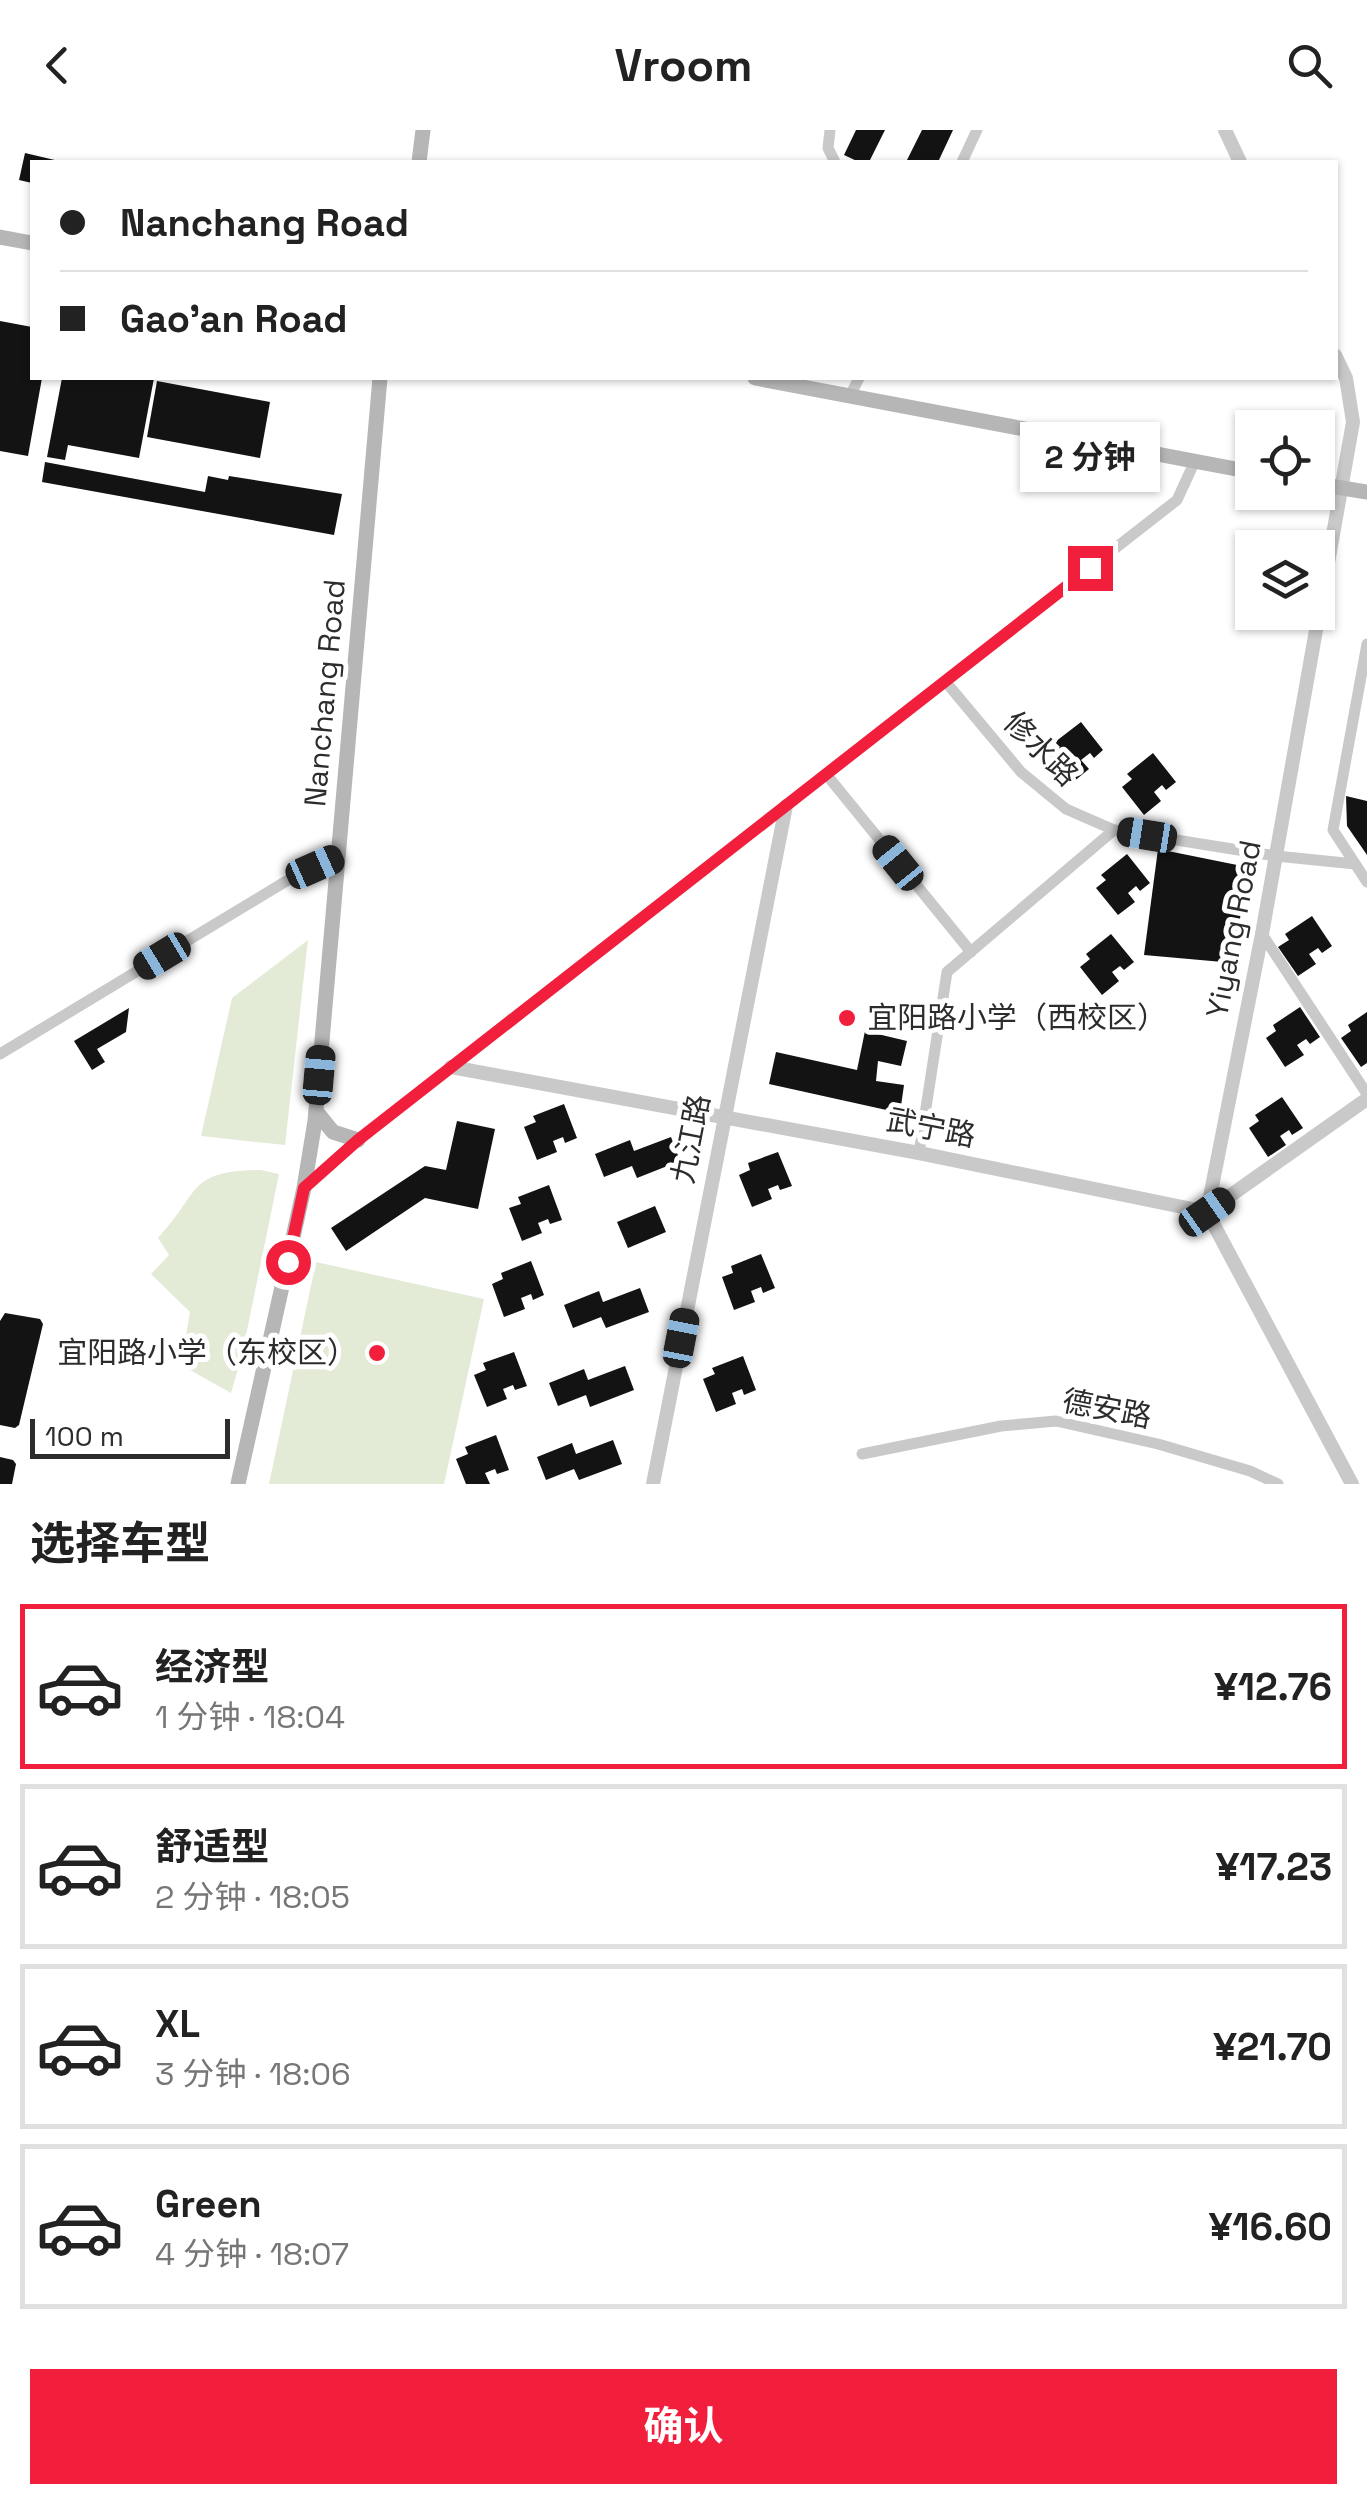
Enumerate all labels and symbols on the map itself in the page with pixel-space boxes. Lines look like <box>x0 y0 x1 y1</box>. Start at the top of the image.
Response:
callout: 2 分钟 <box>1020 423 1160 493</box>
route end <box>1068 546 1113 591</box>
street label: Nanchang Road <box>295 578 354 808</box>
street label: 修水路 <box>996 703 1087 794</box>
car <box>1115 815 1179 855</box>
car <box>867 830 929 896</box>
street label: Yiyang Road <box>1197 837 1270 1021</box>
car <box>281 841 349 893</box>
car <box>129 928 195 984</box>
place label: 宜阳路小学（西校区） <box>867 998 1167 1037</box>
marker: 宜阳路小学（西校区） <box>836 1007 858 1029</box>
car <box>301 1044 337 1106</box>
street label: 九江路 <box>663 1091 718 1187</box>
street label: 武宁路 <box>883 1100 979 1155</box>
car <box>1174 1183 1240 1241</box>
route start <box>266 1240 311 1285</box>
car <box>661 1306 701 1370</box>
place label: 宜阳路小学（东校区） <box>57 1333 357 1372</box>
marker: 宜阳路小学（东校区） <box>366 1342 388 1364</box>
street label: 德安路 <box>1059 1381 1155 1436</box>
scale bar <box>30 1414 230 1458</box>

